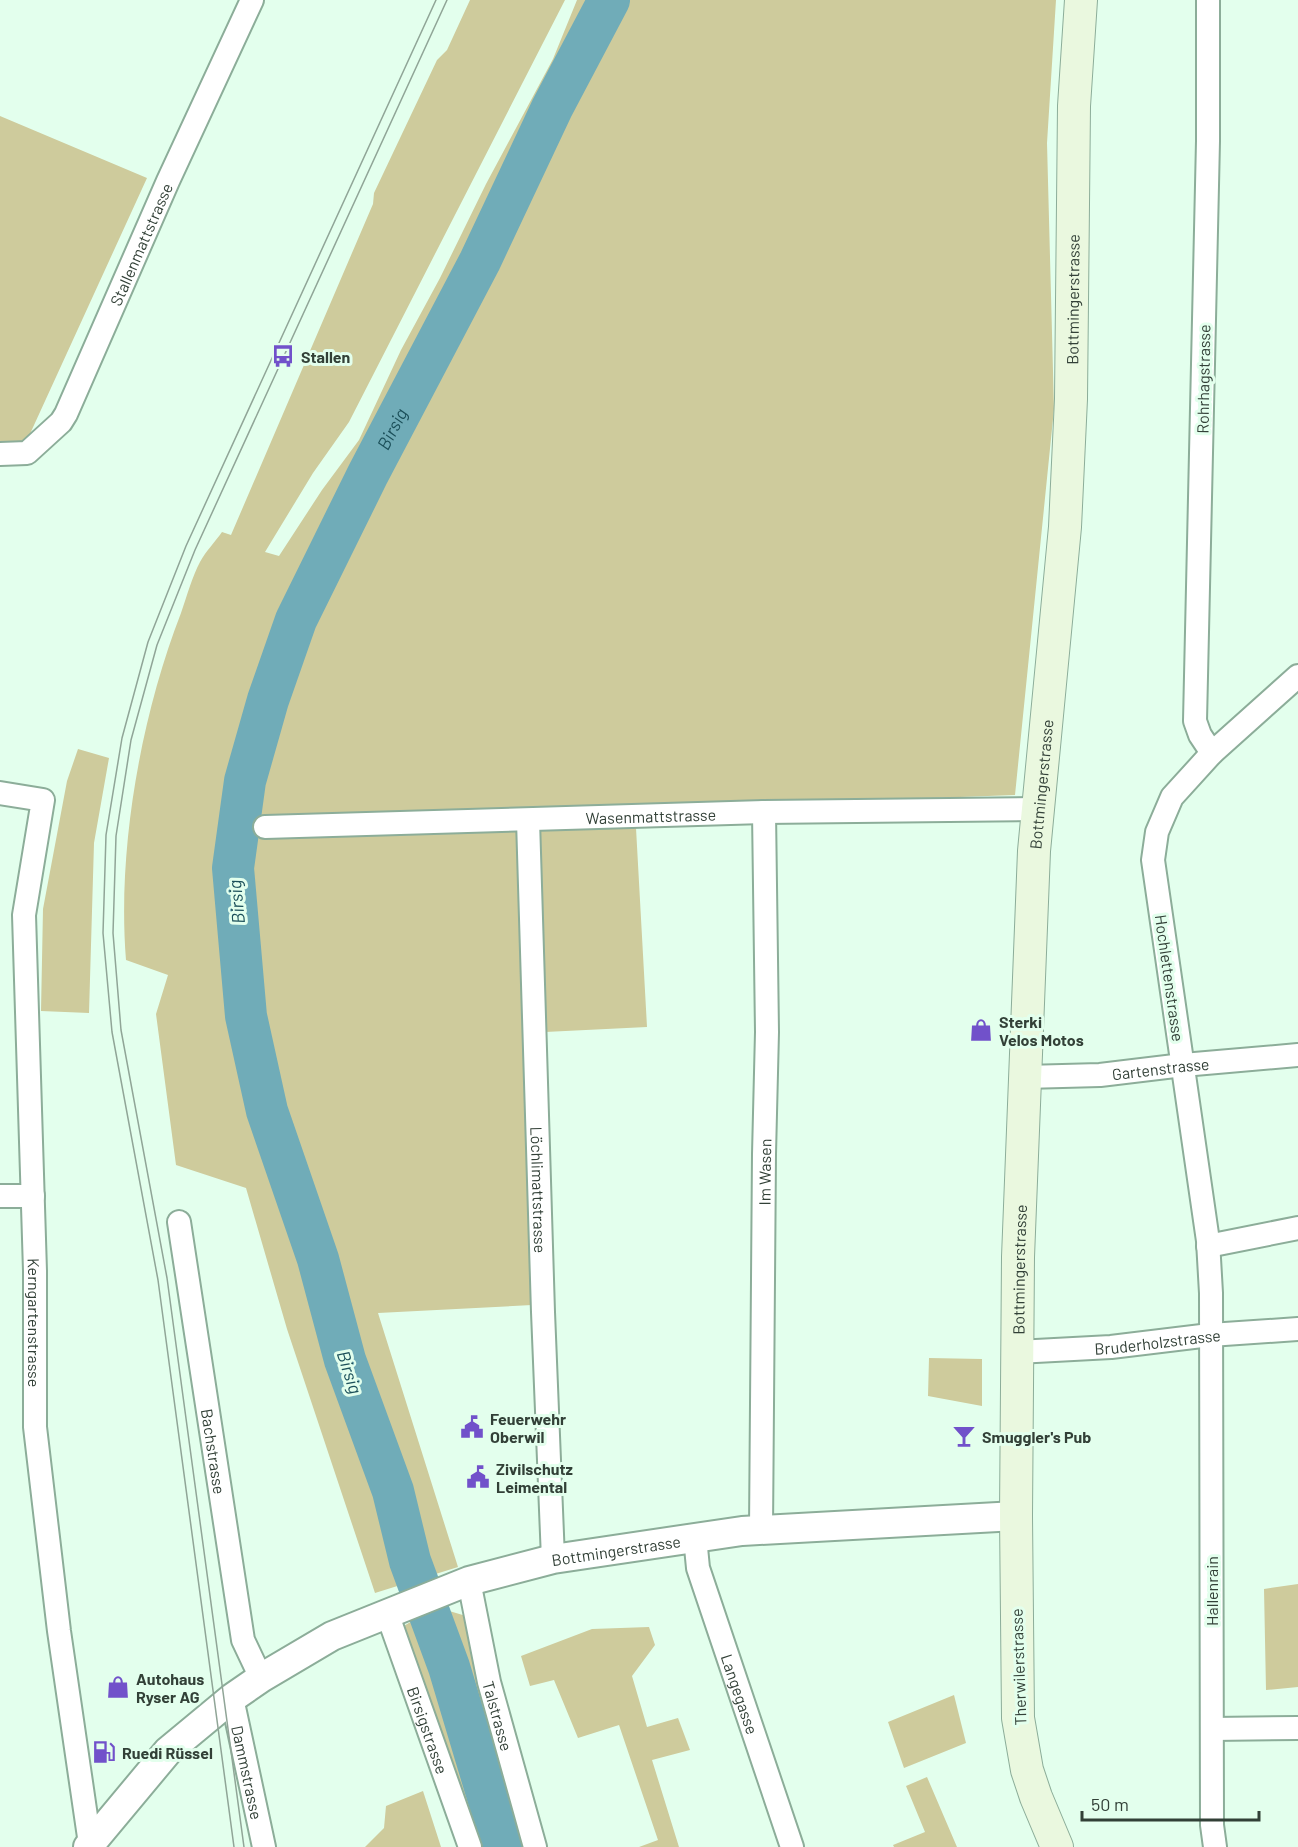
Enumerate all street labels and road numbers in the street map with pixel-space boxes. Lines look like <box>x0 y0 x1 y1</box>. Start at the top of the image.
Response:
street label: Stallenmattstrasse <box>105 180 176 308</box>
street label: Bottmingerstrasse <box>1062 234 1082 365</box>
street label: Rohrhagstrasse <box>1193 324 1213 434</box>
street label: Bottmingerstrasse <box>1025 718 1056 850</box>
street label: Wasenmattstrasse <box>585 804 716 827</box>
street label: Hochlettenstrasse <box>1152 913 1188 1043</box>
street label: Gartenstrasse <box>1111 1053 1210 1083</box>
street label: Löchlimattstrasse <box>528 1126 551 1253</box>
street label: Im Wasen <box>754 1138 774 1206</box>
street label: Bottmingerstrasse <box>1008 1204 1030 1335</box>
street label: Kerngartenstrasse <box>25 1258 45 1387</box>
street label: Bruderholzstrasse <box>1094 1325 1221 1357</box>
street label: Bachstrasse <box>198 1407 230 1495</box>
street label: Bottmingerstrasse <box>550 1531 682 1569</box>
street label: Hallenrain <box>1202 1556 1221 1626</box>
street label: Therwilerstrasse <box>1006 1608 1030 1726</box>
street label: Langegasse <box>718 1651 763 1736</box>
street label: Talstrasse <box>480 1679 517 1753</box>
street label: Birsigstrasse <box>404 1684 453 1776</box>
street label: Dammstrasse <box>229 1724 267 1821</box>

